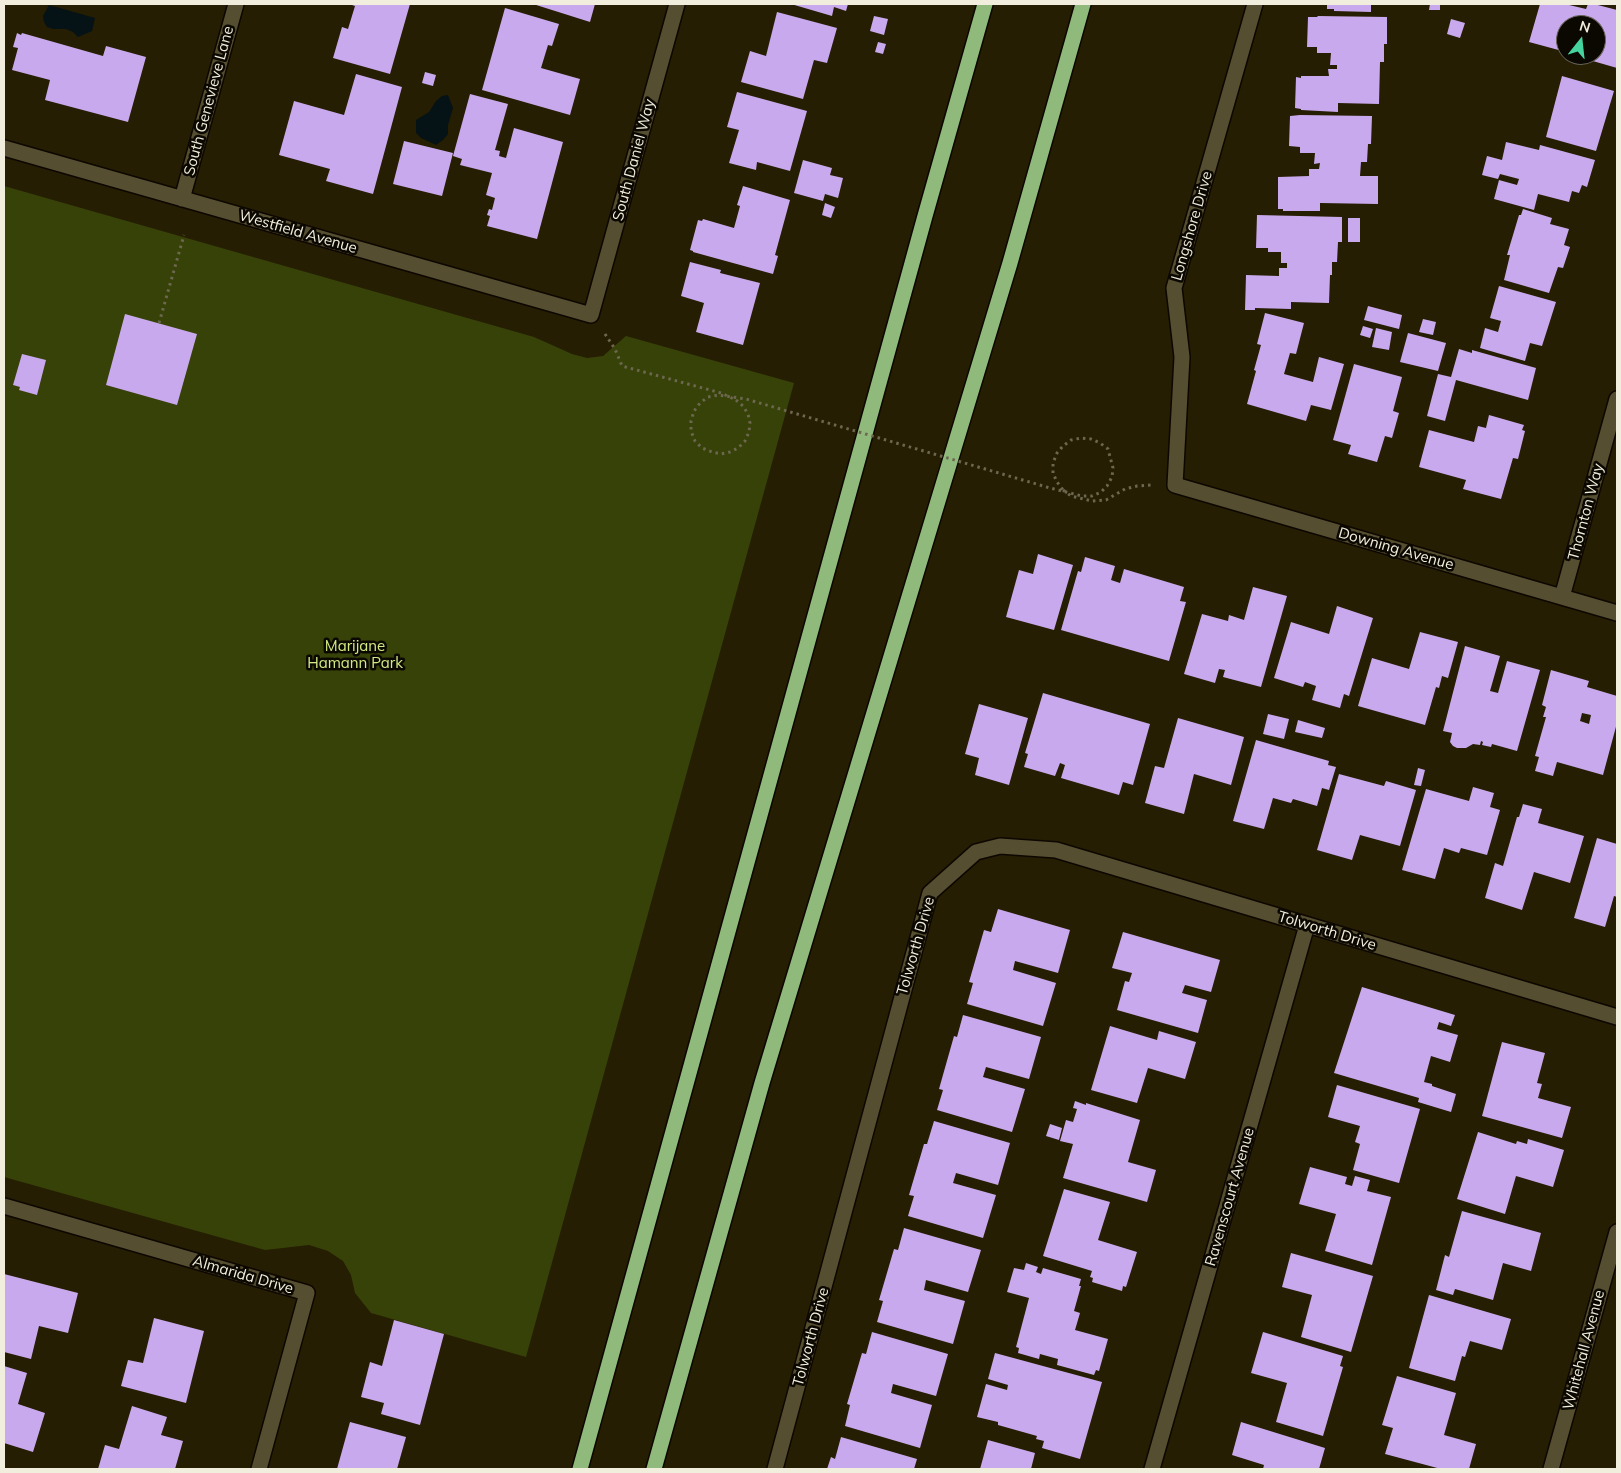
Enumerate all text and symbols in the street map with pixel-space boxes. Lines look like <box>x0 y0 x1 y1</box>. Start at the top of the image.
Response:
north arrow <box>1556 15 1606 65</box>
text: N <box>1577 16 1592 37</box>
street label: South Genevieve Lane <box>180 24 238 178</box>
street label: South Daniel Way <box>609 97 659 223</box>
street label: Longshore Drive <box>1168 169 1216 283</box>
street label: Westfield Avenue <box>237 207 359 257</box>
street label: Thornton Way <box>1564 461 1608 563</box>
street label: Downing Avenue <box>1336 524 1456 574</box>
park label: Marijane Hamann Park <box>307 637 403 672</box>
street label: Tolworth Drive <box>893 895 939 997</box>
street label: Tolworth Drive <box>1276 908 1378 954</box>
street label: Ravenscourt Avenue <box>1202 1126 1258 1268</box>
street label: Almarida Drive <box>191 1252 295 1298</box>
street label: Tolworth Drive <box>789 1286 833 1388</box>
street label: Whitehall Avenue <box>1559 1288 1609 1412</box>

